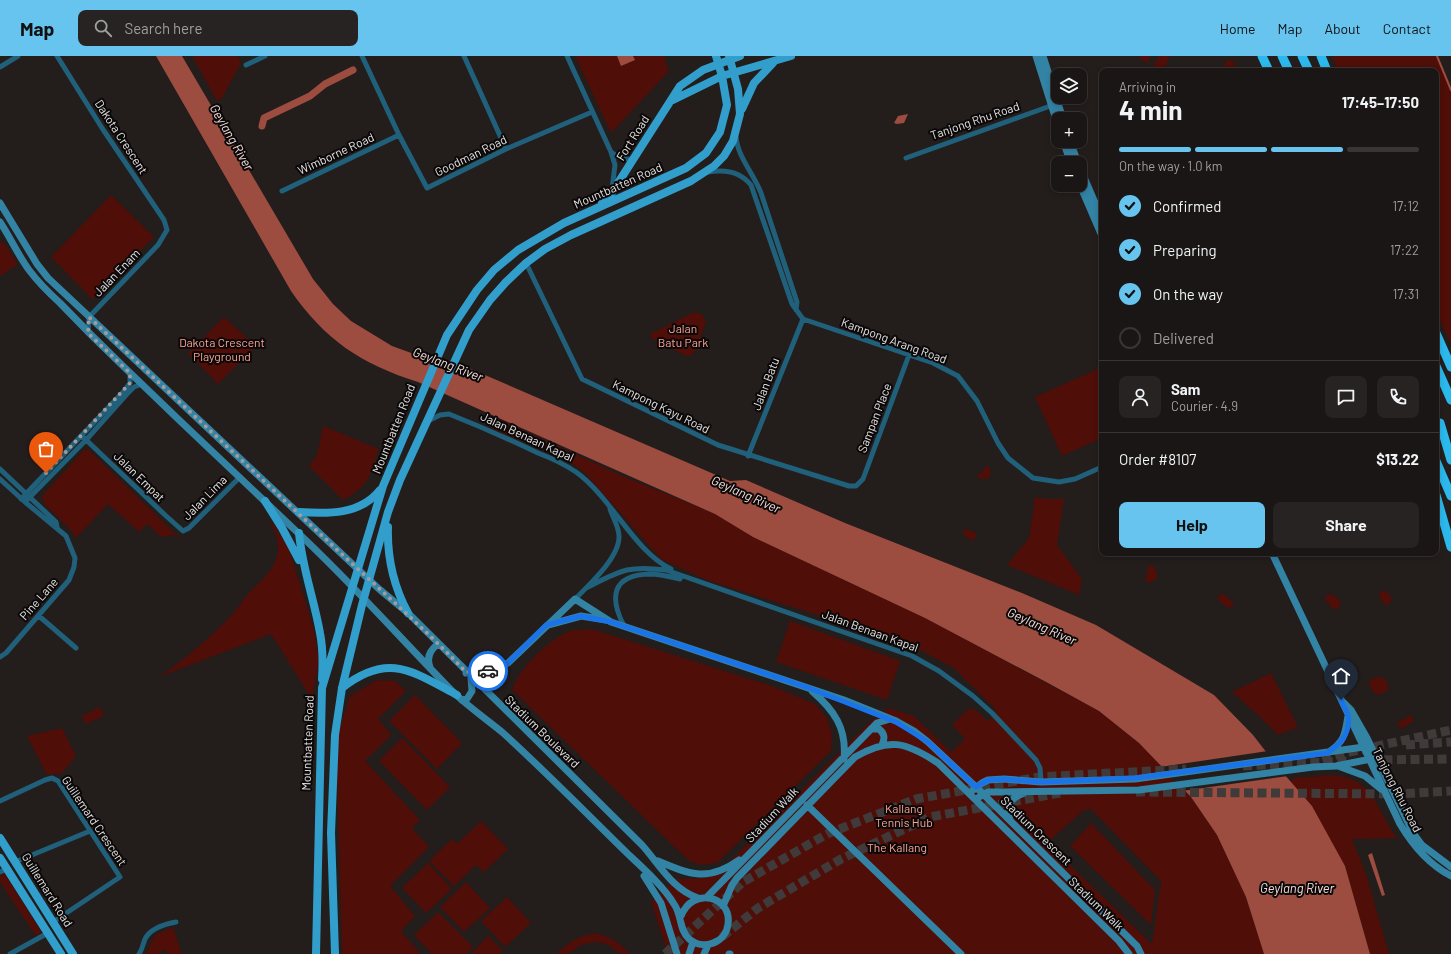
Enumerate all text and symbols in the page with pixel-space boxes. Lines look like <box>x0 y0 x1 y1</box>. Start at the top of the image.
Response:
search box <box>78 10 358 46</box>
text: Map <box>20 17 54 40</box>
icon: search <box>92 17 114 39</box>
text: Search here <box>124 19 202 37</box>
text: Home <box>1220 20 1256 37</box>
text: Map <box>1278 20 1302 37</box>
text: About <box>1324 20 1361 37</box>
text: Contact <box>1383 20 1431 37</box>
map controls <box>1051 68 1087 192</box>
button: layers <box>1051 68 1087 104</box>
text: Arriving in <box>1119 79 1176 95</box>
text: 17:45–17:50 <box>1342 93 1419 111</box>
text: 4 min <box>1119 94 1183 125</box>
street label: Dakota Crescent <box>93 97 151 176</box>
street label: Tanjong Rhu Road <box>928 98 1021 142</box>
water label: Geylang River <box>207 101 258 173</box>
street label: Fort Road <box>613 112 652 163</box>
button: + <box>1051 112 1087 148</box>
street label: Wimborne Road <box>295 129 376 177</box>
street label: Goodman Road <box>432 132 509 179</box>
button: − <box>1051 156 1087 192</box>
text: On the way · 1.0 km <box>1119 158 1223 174</box>
street label: Mountbatten Road <box>571 159 664 211</box>
icon: check <box>1119 195 1141 217</box>
text: Confirmed <box>1153 197 1221 215</box>
text: 17:12 <box>1392 198 1419 214</box>
icon: check <box>1119 239 1141 261</box>
text: Preparing <box>1153 241 1217 259</box>
text: 17:22 <box>1390 242 1419 258</box>
street label: Jalan Enam <box>90 246 142 299</box>
icon: check <box>1119 283 1141 305</box>
text: On the way <box>1153 285 1223 303</box>
text: 17:31 <box>1393 286 1419 302</box>
street label: Kampong Arang Road <box>840 314 949 366</box>
park label: Jalan Batu Park <box>658 321 708 349</box>
text: Delivered <box>1153 329 1214 347</box>
park label: Dakota Crescent Playground <box>179 335 265 363</box>
water label: Geylang River <box>411 343 486 385</box>
street label: Jalan Batu <box>749 355 781 412</box>
button: person <box>1119 376 1161 418</box>
button: chat <box>1325 376 1367 418</box>
button: phone <box>1377 376 1419 418</box>
street label: Kampong Kayu Road <box>611 377 712 436</box>
text: Sam <box>1171 380 1200 398</box>
street label: Sampan Place <box>854 381 894 454</box>
street label: Mountbatten Road <box>369 382 417 475</box>
text: Courier · 4.9 <box>1171 398 1238 414</box>
street label: Jalan Benaan Kapal <box>479 408 576 464</box>
pin <box>29 432 63 473</box>
icon: bag <box>35 438 57 460</box>
street label: Jalan Empat <box>111 449 168 504</box>
text: Order #8107 <box>1119 450 1196 468</box>
text: $13.22 <box>1376 450 1419 468</box>
street label: Jalan Lima <box>179 472 229 522</box>
water label: Geylang River <box>709 472 783 517</box>
button: Help <box>1119 502 1265 548</box>
button: Share <box>1273 502 1419 548</box>
street label: Pine Lane <box>16 574 60 622</box>
water label: Geylang River <box>1005 604 1079 649</box>
street label: Jalan Benaan Kapal <box>820 606 920 654</box>
courier <box>468 651 508 691</box>
pin <box>1324 659 1358 700</box>
icon: car <box>477 660 499 682</box>
icon: home <box>1330 665 1352 687</box>
street label: Stadium Boulevard <box>503 692 583 770</box>
street label: Mountbatten Road <box>298 695 316 791</box>
street label: Tanjong Rhu Road <box>1370 745 1425 834</box>
street label: Guillemard Crescent <box>60 773 130 868</box>
street label: Stadium Walk <box>742 784 801 845</box>
street label: Stadium Crescent <box>998 793 1075 868</box>
park label: Kallang Tennis Hub <box>875 801 933 829</box>
park label: The Kallang <box>867 840 927 854</box>
street label: Guillemard Road <box>19 850 76 929</box>
street label: Stadium Walk <box>1066 874 1127 933</box>
water label: Geylang River <box>1260 880 1334 896</box>

